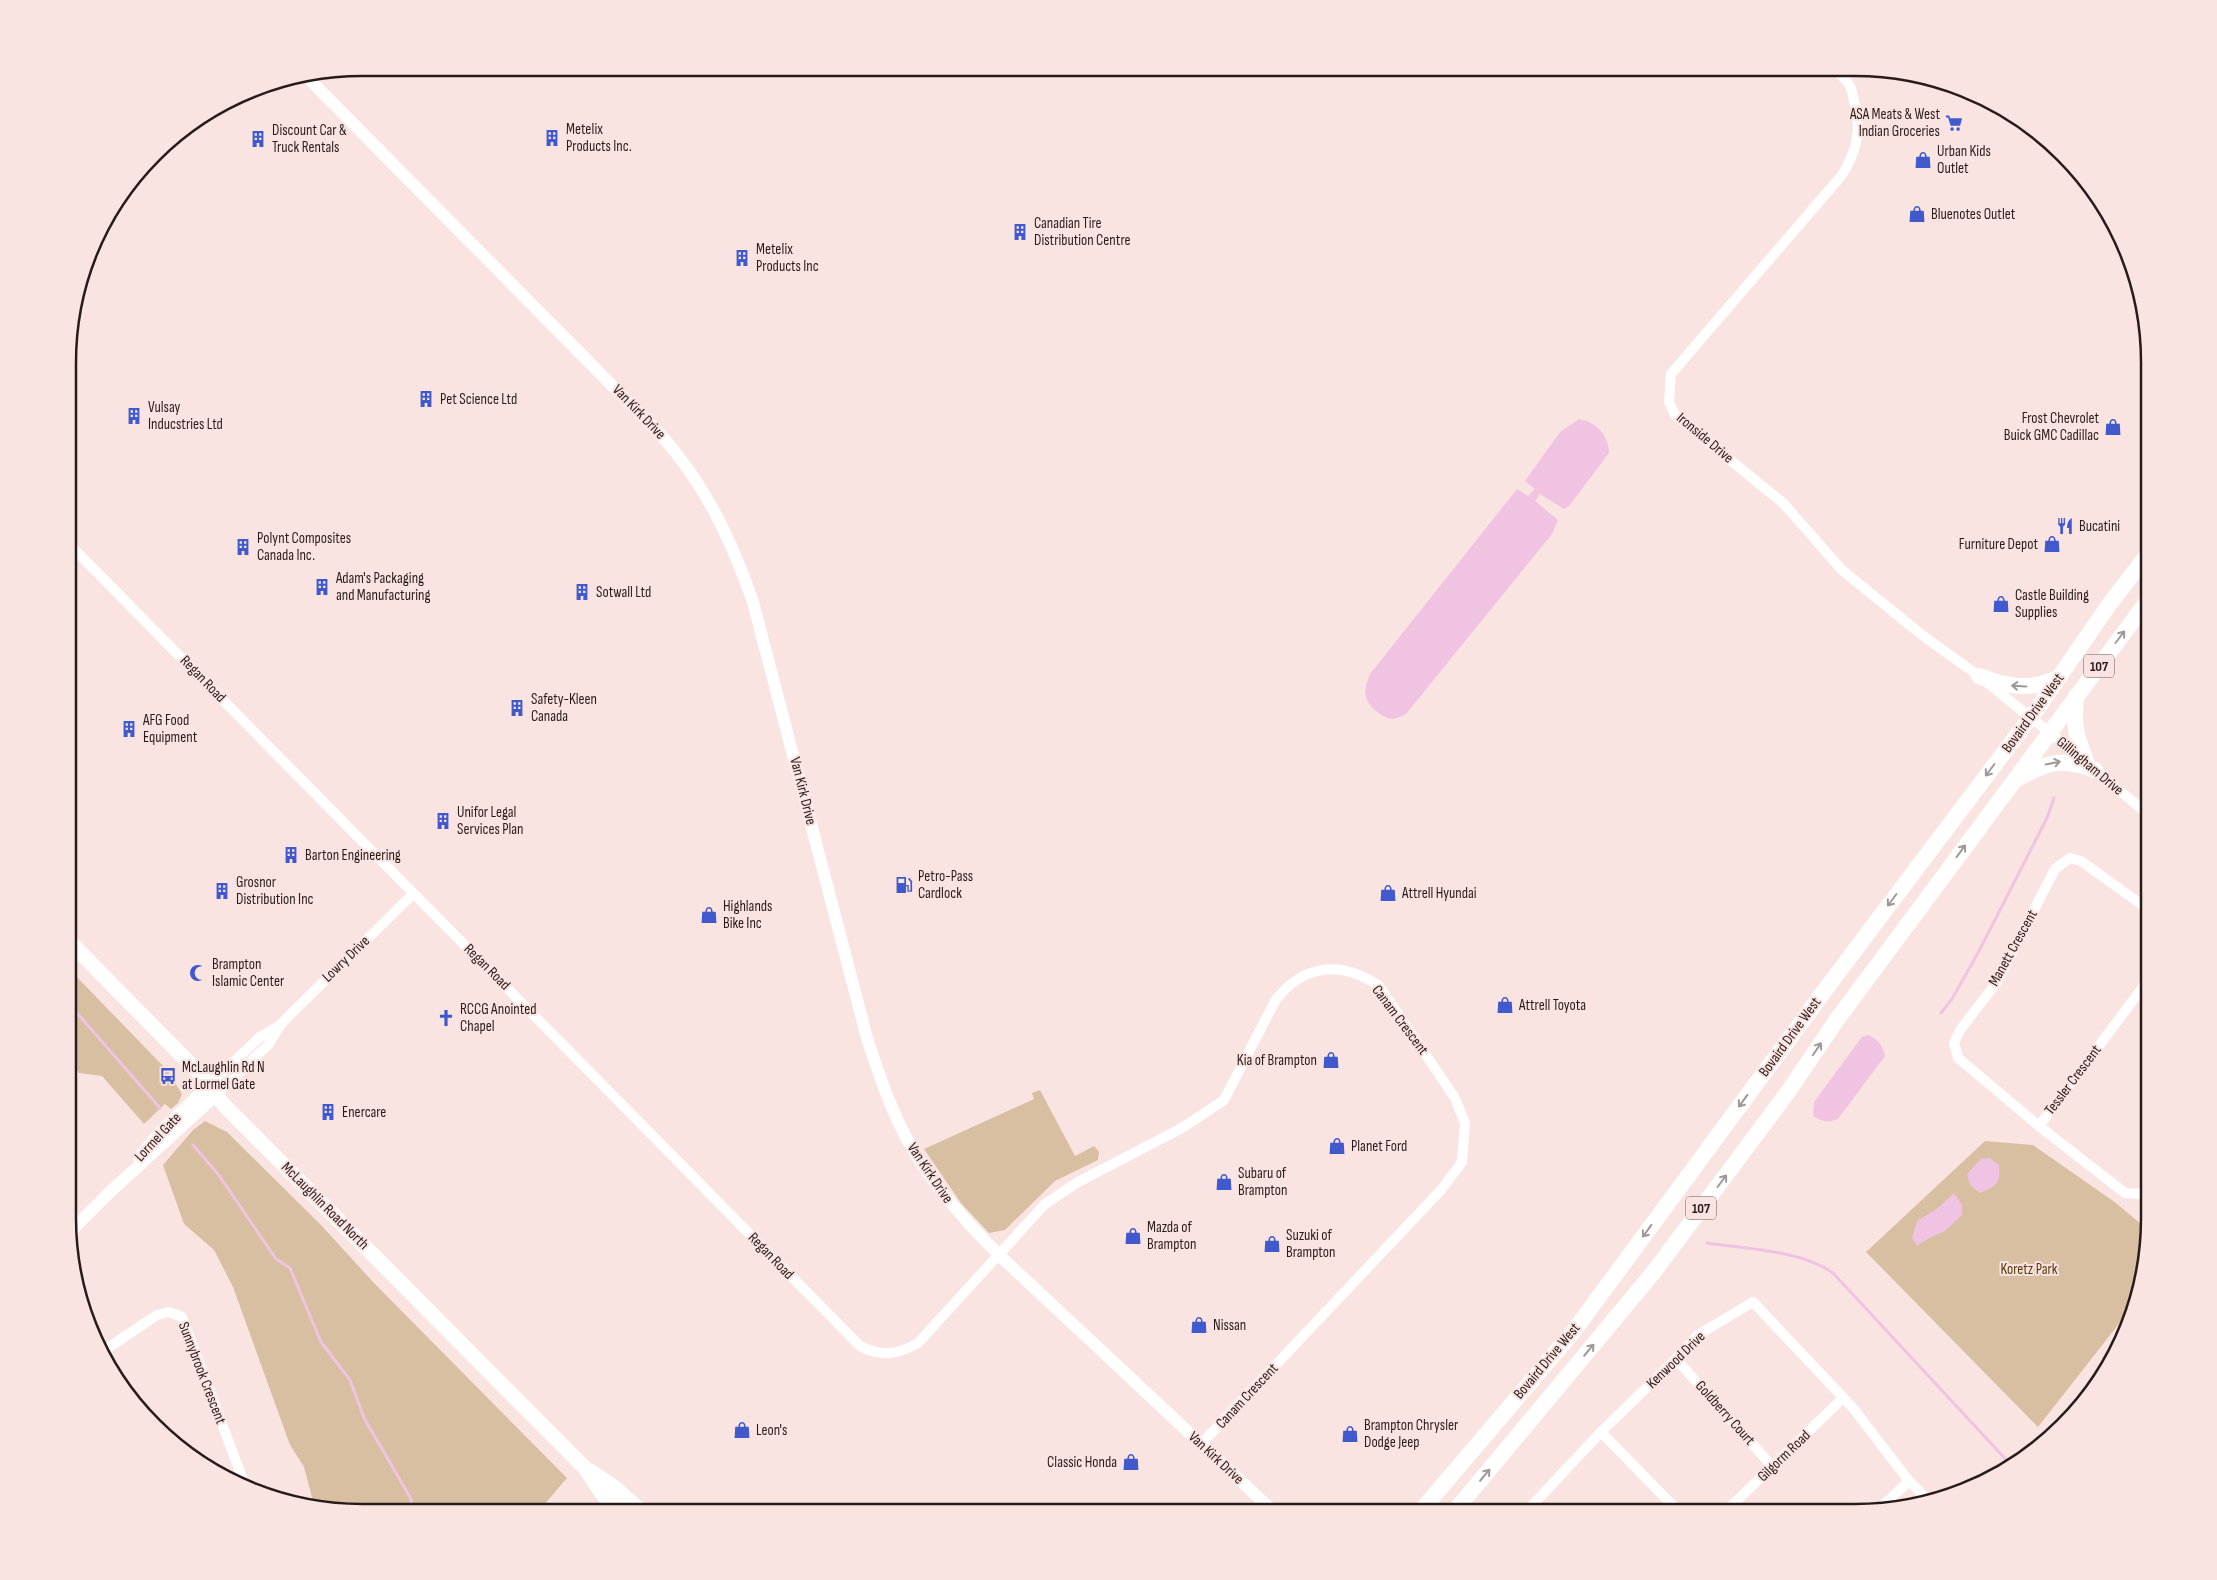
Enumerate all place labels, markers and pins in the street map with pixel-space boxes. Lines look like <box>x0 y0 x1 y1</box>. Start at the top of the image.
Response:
place label: ASA Meats & West Indian Groceries <box>1849 105 1940 141</box>
supermarket icon: ASA Meats & West Indian Groceries <box>1944 113 1964 133</box>
place label: Metelix Products Inc. <box>566 120 632 156</box>
place label: Discount Car & Truck Rentals <box>272 121 347 157</box>
building icon: Metelix Products Inc. <box>542 128 562 148</box>
building icon: Discount Car & Truck Rentals <box>248 129 268 149</box>
place label: Urban Kids Outlet <box>1937 142 1991 178</box>
shop icon: Urban Kids Outlet <box>1913 150 1933 170</box>
shop icon: Bluenotes Outlet <box>1907 204 1927 224</box>
place label: Bluenotes Outlet <box>1931 205 2016 224</box>
place label: Canadian Tire Distribution Centre <box>1034 214 1130 250</box>
building icon: Canadian Tire Distribution Centre <box>1010 222 1030 242</box>
place label: Metelix Products Inc <box>756 240 819 276</box>
building icon: Metelix Products Inc <box>732 248 752 268</box>
building icon: Pet Science Ltd <box>416 389 436 409</box>
place label: Pet Science Ltd <box>440 390 517 409</box>
place label: Vulsay Inducstries Ltd <box>148 398 223 434</box>
building icon: Vulsay Inducstries Ltd <box>124 406 144 426</box>
place label: Frost Chevrolet Buick GMC Cadillac <box>2004 409 2099 445</box>
shop icon: Frost Chevrolet Buick GMC Cadillac <box>2103 417 2123 437</box>
restaurant icon: Bucatini <box>2055 516 2075 536</box>
place label: Bucatini <box>2079 517 2120 536</box>
place label: Polynt Composites Canada Inc. <box>257 529 351 565</box>
shop icon: Furniture Depot <box>2042 534 2062 554</box>
place label: Furniture Depot <box>1959 535 2038 554</box>
building icon: Polynt Composites Canada Inc. <box>233 537 253 557</box>
place label: Adam's Packaging and Manufacturing <box>335 569 430 605</box>
building icon: Adam's Packaging and Manufacturing <box>312 577 332 597</box>
building icon: Sotwall Ltd <box>572 582 592 602</box>
place label: Sotwall Ltd <box>596 583 651 602</box>
place label: Castle Building Supplies <box>2015 586 2089 622</box>
shop icon: Castle Building Supplies <box>1991 594 2011 614</box>
place label: Safety-Kleen Canada <box>531 690 597 726</box>
building icon: Safety-Kleen Canada <box>507 698 527 718</box>
place label: AFG Food Equipment <box>142 711 198 747</box>
building icon: AFG Food Equipment <box>119 719 139 739</box>
place label: Unifor Legal Services Plan <box>457 803 524 839</box>
building icon: Unifor Legal Services Plan <box>433 811 453 831</box>
building icon: Barton Engineering <box>281 845 301 865</box>
place label: Barton Engineering <box>305 846 401 865</box>
place label: Petro-Pass Cardlock <box>918 867 973 903</box>
place label: Grosnor Distribution Inc <box>236 873 314 909</box>
fuel station icon: Petro-Pass Cardlock <box>894 875 914 895</box>
building icon: Grosnor Distribution Inc <box>212 881 232 901</box>
shop icon: Attrell Hyundai <box>1378 883 1398 903</box>
place label: Attrell Hyundai <box>1401 884 1477 903</box>
place label: Highlands Bike Inc <box>723 897 772 933</box>
shop icon: Highlands Bike Inc <box>699 905 719 925</box>
place label: Brampton Islamic Center <box>212 955 285 991</box>
mosque icon: Brampton Islamic Center <box>188 963 208 983</box>
shop icon: Attrell Toyota <box>1495 995 1515 1015</box>
place label: Attrell Toyota <box>1518 996 1586 1015</box>
place label: RCCG Anointed Chapel <box>460 1000 537 1036</box>
church icon: RCCG Anointed Chapel <box>436 1008 456 1028</box>
shop icon: Kia of Brampton <box>1321 1050 1341 1070</box>
place label: Kia of Brampton <box>1237 1051 1317 1070</box>
place label: McLaughlin Rd N at Lormel Gate <box>182 1058 265 1094</box>
bus stop icon: McLaughlin Rd N at Lormel Gate <box>158 1066 178 1086</box>
building icon: Enercare <box>318 1102 338 1122</box>
place label: Enercare <box>342 1103 386 1122</box>
shop icon: Planet Ford <box>1327 1136 1347 1156</box>
place label: Planet Ford <box>1351 1137 1407 1156</box>
place label: Subaru of Brampton <box>1238 1164 1287 1200</box>
shop icon: Subaru of Brampton <box>1214 1172 1234 1192</box>
place label: Mazda of Brampton <box>1147 1218 1196 1254</box>
shop icon: Mazda of Brampton <box>1123 1226 1143 1246</box>
place label: Suzuki of Brampton <box>1286 1226 1335 1262</box>
shop icon: Suzuki of Brampton <box>1262 1234 1282 1254</box>
shop icon: Nissan <box>1189 1315 1209 1335</box>
place label: Nissan <box>1213 1316 1246 1335</box>
place label: Brampton Chrysler Dodge Jeep <box>1364 1416 1459 1452</box>
shop icon: Leon's <box>732 1420 752 1440</box>
place label: Leon's <box>756 1421 787 1440</box>
shop icon: Brampton Chrysler Dodge Jeep <box>1340 1424 1360 1444</box>
shop icon: Classic Honda <box>1121 1452 1141 1472</box>
place label: Classic Honda <box>1047 1453 1117 1472</box>

